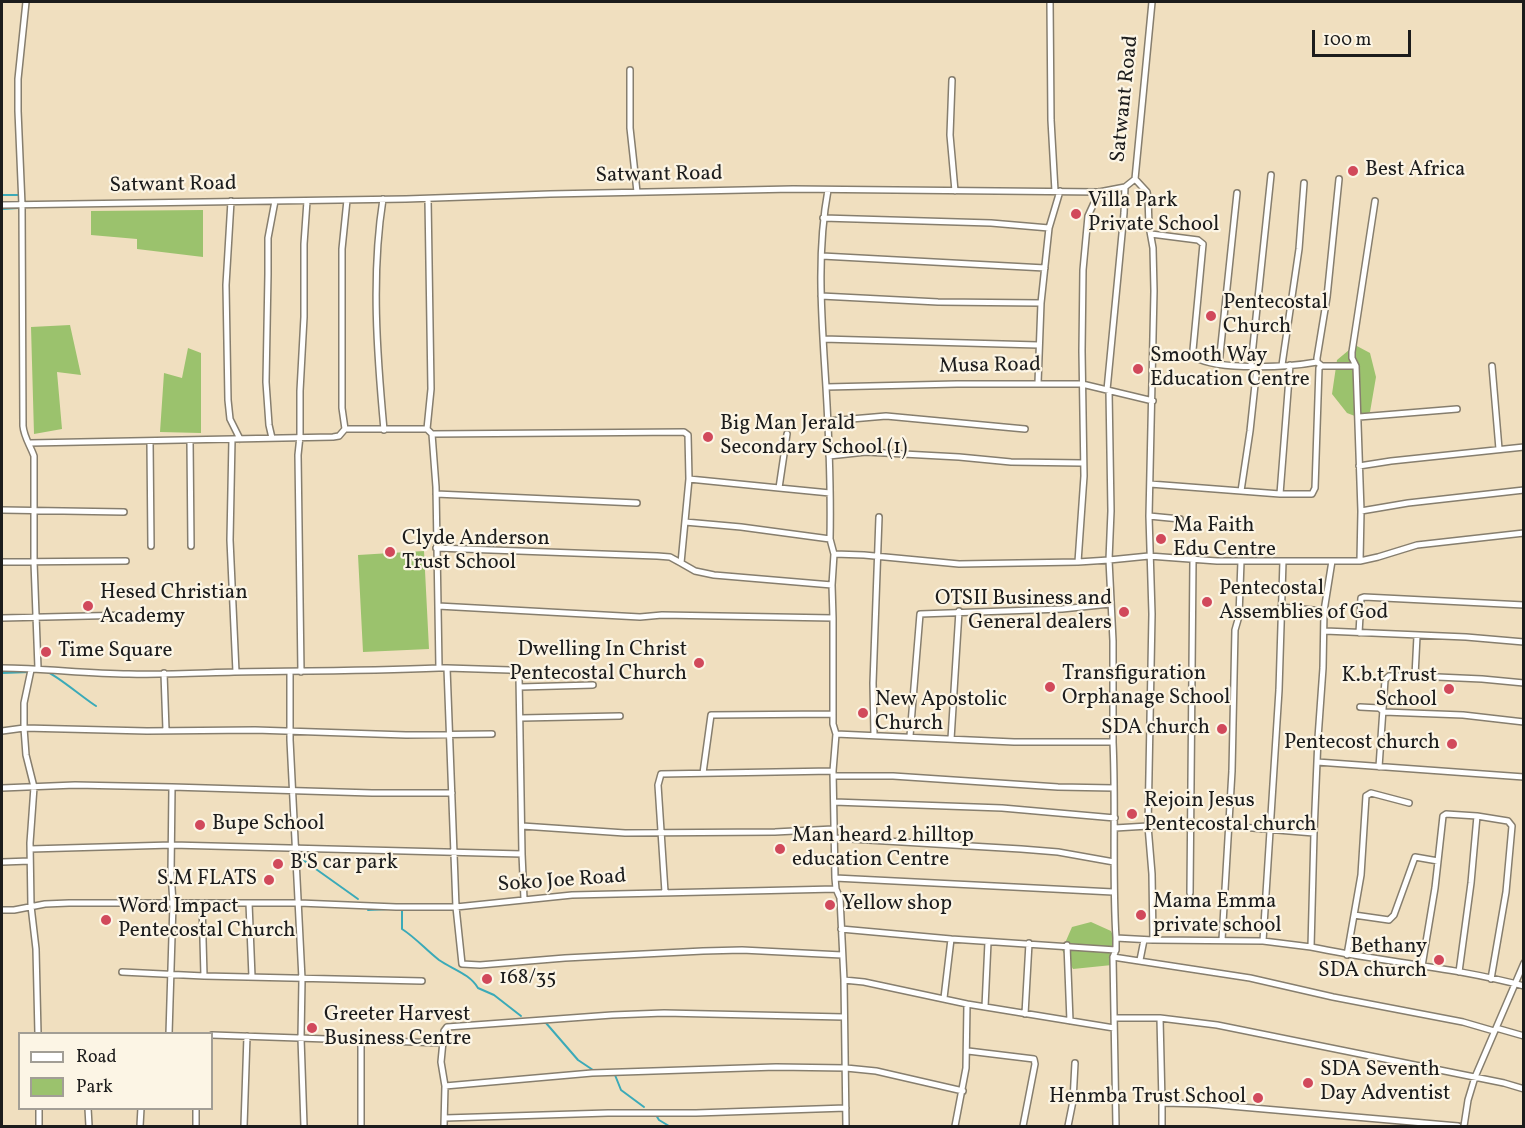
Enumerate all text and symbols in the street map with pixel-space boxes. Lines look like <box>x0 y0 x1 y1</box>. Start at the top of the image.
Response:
scale bar <box>1315 18 1414 56</box>
text: 100 m <box>1323 28 1372 53</box>
street label: Satwant Road <box>1107 34 1145 164</box>
place label: Best Africa <box>1365 158 1466 184</box>
street label: Satwant Road <box>595 162 723 190</box>
marker: Best Africa <box>1346 164 1360 178</box>
street label: Satwant Road <box>109 172 237 200</box>
place label: Villa Park Private School <box>1088 189 1219 239</box>
marker: Villa Park Private School <box>1069 207 1083 221</box>
place label: Pentecostal Church <box>1223 291 1328 341</box>
marker: Pentecostal Church <box>1204 309 1218 323</box>
place label: Smooth Way Education Centre <box>1150 344 1310 394</box>
street label: Musa Road <box>939 354 1041 380</box>
marker: Smooth Way Education Centre <box>1131 362 1145 376</box>
place label: Big Man Jerald Secondary School (1) <box>720 412 907 462</box>
marker: Big Man Jerald Secondary School (1) <box>701 430 715 444</box>
place label: Ma Faith Edu Centre <box>1173 514 1276 564</box>
place label: Clyde Anderson Trust School <box>402 527 550 577</box>
marker: Ma Faith Edu Centre <box>1154 532 1168 546</box>
marker: Clyde Anderson Trust School <box>383 545 397 559</box>
place label: Pentecostal Assemblies of God <box>1219 577 1388 627</box>
place label: Hesed Christian Academy <box>100 581 248 631</box>
place label: OTSII Business and General dealers <box>935 587 1112 637</box>
marker: Pentecostal Assemblies of God <box>1200 595 1214 609</box>
marker: Hesed Christian Academy <box>81 599 95 613</box>
marker: OTSII Business and General dealers <box>1117 605 1131 619</box>
place label: Dwelling In Christ Pentecostal Church <box>510 638 687 688</box>
place label: Time Square <box>58 639 172 665</box>
marker: Time Square <box>39 645 53 659</box>
marker: Dwelling In Christ Pentecostal Church <box>692 656 706 670</box>
place label: Transfiguration Orphanage School <box>1062 662 1230 712</box>
place label: K.b.t Trust School <box>1342 664 1437 714</box>
marker: Transfiguration Orphanage School <box>1043 680 1057 694</box>
marker: K.b.t Trust School <box>1442 682 1456 696</box>
place label: New Apostolic Church <box>875 688 1007 738</box>
marker: New Apostolic Church <box>856 706 870 720</box>
place label: SDA church <box>1101 716 1210 742</box>
marker: SDA church <box>1215 722 1229 736</box>
place label: Pentecost church <box>1284 731 1440 757</box>
marker: Pentecost church <box>1445 737 1459 751</box>
place label: Rejoin Jesus Pentecostal church <box>1144 789 1317 839</box>
marker: Rejoin Jesus Pentecostal church <box>1125 807 1139 821</box>
place label: Bupe School <box>212 812 324 838</box>
marker: Bupe School <box>193 818 207 832</box>
place label: Man heard 2 hilltop education Centre <box>792 824 974 874</box>
marker: Man heard 2 hilltop education Centre <box>773 842 787 856</box>
place label: B'S car park <box>290 851 398 877</box>
marker: B'S car park <box>271 857 285 871</box>
street label: Soko Joe Road <box>497 865 627 899</box>
place label: S.M FLATS <box>157 867 257 893</box>
marker: S.M FLATS <box>262 873 276 887</box>
place label: Mama Emma private school <box>1153 890 1281 940</box>
place label: Yellow shop <box>842 892 952 918</box>
place label: Word Impact Pentecostal Church <box>118 895 295 945</box>
marker: Yellow shop <box>823 898 837 912</box>
marker: Mama Emma private school <box>1134 908 1148 922</box>
marker: Word Impact Pentecostal Church <box>99 913 113 927</box>
place label: Bethany SDA church <box>1318 935 1427 985</box>
marker: Bethany SDA church <box>1432 953 1446 967</box>
place label: 168/35 <box>499 966 556 992</box>
marker: 168/35 <box>480 972 494 986</box>
place label: Greeter Harvest Business Centre <box>324 1003 471 1053</box>
marker: Greeter Harvest Business Centre <box>305 1021 319 1035</box>
legend <box>18 1032 213 1110</box>
text: Road <box>76 1045 117 1070</box>
place label: SDA Seventh Day Adventist <box>1320 1058 1450 1108</box>
text: Park <box>76 1075 113 1100</box>
marker: SDA Seventh Day Adventist <box>1301 1076 1315 1090</box>
place label: Henmba Trust School <box>1049 1085 1246 1111</box>
marker: Henmba Trust School <box>1251 1091 1265 1105</box>

